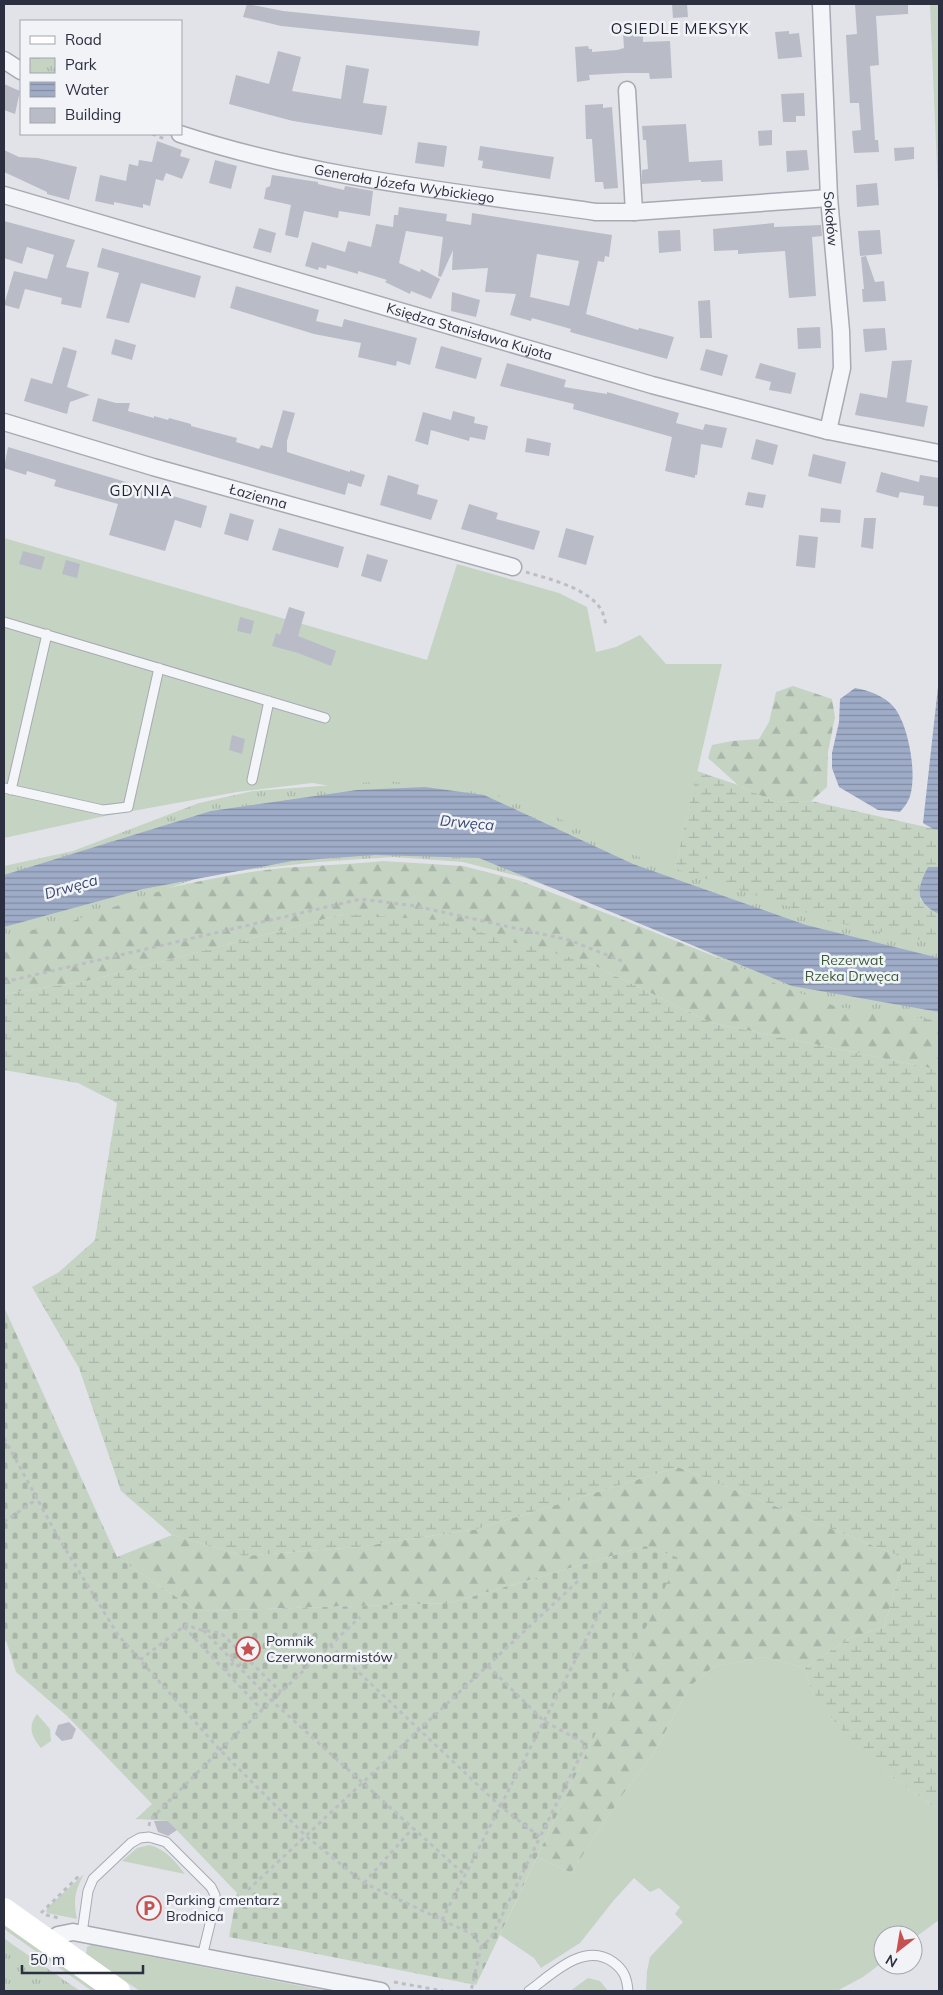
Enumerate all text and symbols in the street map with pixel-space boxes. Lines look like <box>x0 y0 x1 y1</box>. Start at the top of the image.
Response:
district label: OSIEDLE MEKSYK <box>611 19 749 38</box>
legend <box>20 20 182 135</box>
text: Road <box>65 30 102 49</box>
text: Park <box>65 55 97 74</box>
text: Water <box>65 80 109 99</box>
text: Building <box>65 105 121 124</box>
street label: Generała Józefa Wybickiego <box>312 160 496 207</box>
street label: Sokołów <box>820 191 842 247</box>
street label: Księdza Stanisława Kujota <box>384 299 555 364</box>
street label: Łazienna <box>226 479 289 513</box>
district label: GDYNIA <box>110 481 172 500</box>
water label: Drwęca <box>439 811 495 834</box>
water label: Drwęca <box>42 870 100 903</box>
park label: Rezerwat Rzeka Drwęca <box>805 951 899 985</box>
place label: Pomnik Czerwonoarmistów <box>266 1632 393 1666</box>
place icon: Pomnik Czerwonoarmistów <box>235 1636 261 1662</box>
place label: Parking cmentarz Brodnica <box>166 1891 280 1925</box>
parking icon: Parking cmentarz Brodnica <box>136 1895 162 1921</box>
north arrow <box>873 1925 923 1975</box>
scale bar <box>22 1942 144 1974</box>
text: 50 m <box>30 1950 65 1969</box>
text: N <box>882 1951 900 1972</box>

